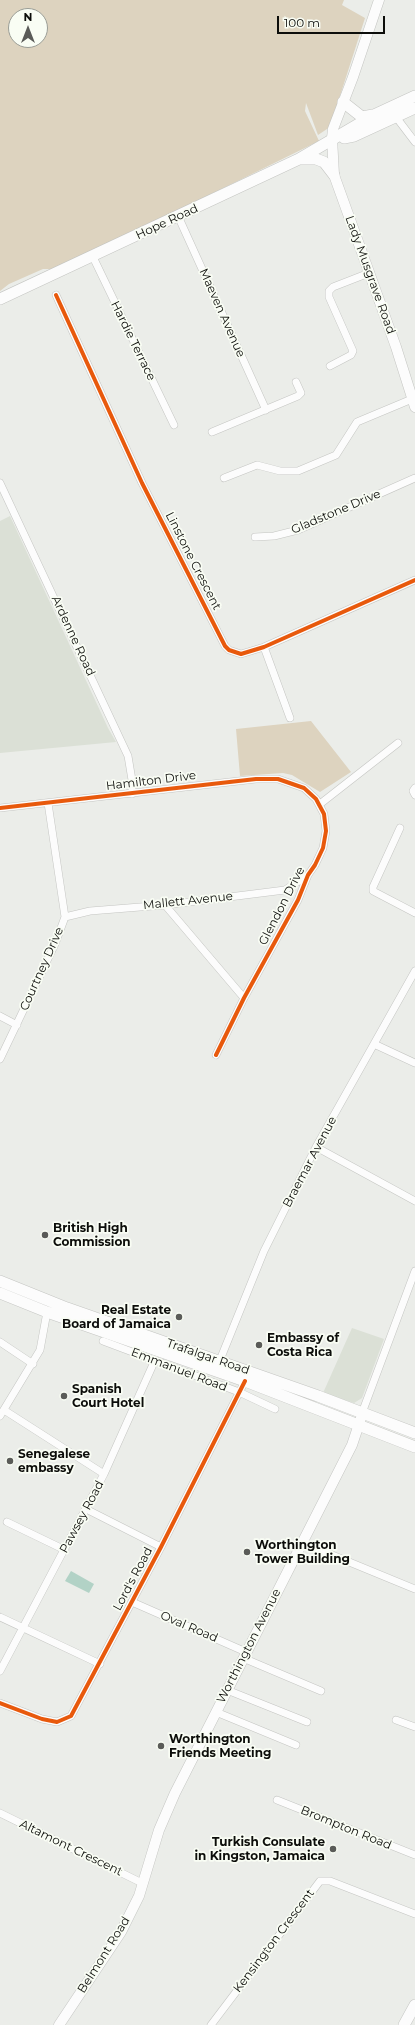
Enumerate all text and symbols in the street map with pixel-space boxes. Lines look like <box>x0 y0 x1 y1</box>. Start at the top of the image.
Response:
north arrow <box>8 8 48 48</box>
scale bar <box>279 8 387 34</box>
text: N <box>24 10 32 24</box>
text: 100 m <box>284 15 320 30</box>
street label: Hope Road <box>134 201 200 243</box>
street label: Lady Musgrave Road <box>342 214 398 336</box>
street label: Maeven Avenue <box>196 266 248 360</box>
street label: Hardie Terrace <box>108 299 158 383</box>
street label: Gladstone Drive <box>289 487 383 537</box>
street label: Linstone Crescent <box>162 510 224 612</box>
street label: Ardenne Road <box>48 594 98 678</box>
street label: Hamilton Drive <box>105 768 197 794</box>
street label: Glendon Drive <box>256 864 308 948</box>
street label: Mallett Avenue <box>142 889 234 913</box>
street label: Courtney Drive <box>17 925 67 1013</box>
street label: Braemar Avenue <box>280 1114 340 1210</box>
place label: British High Commission <box>53 1221 131 1249</box>
marker: British High Commission <box>40 1230 50 1240</box>
place label: Real Estate Board of Jamaica <box>62 1303 171 1331</box>
marker: Real Estate Board of Jamaica <box>174 1312 184 1322</box>
place label: Embassy of Costa Rica <box>267 1331 339 1359</box>
street label: Trafalgar Road <box>165 1336 251 1378</box>
marker: Embassy of Costa Rica <box>254 1340 264 1350</box>
street label: Emmanuel Road <box>129 1345 229 1395</box>
place label: Spanish Court Hotel <box>72 1382 144 1410</box>
marker: Spanish Court Hotel <box>59 1391 69 1401</box>
place label: Senegalese embassy <box>18 1447 90 1475</box>
marker: Senegalese embassy <box>5 1456 15 1466</box>
street label: Pawsey Road <box>57 1478 107 1556</box>
place label: Worthington Tower Building <box>255 1538 350 1566</box>
street label: Lord's Road <box>110 1545 156 1613</box>
marker: Worthington Tower Building <box>242 1547 252 1557</box>
street label: Worthington Avenue <box>214 1586 284 1706</box>
street label: Oval Road <box>158 1608 220 1646</box>
place label: Worthington Friends Meeting <box>169 1732 271 1760</box>
marker: Worthington Friends Meeting <box>156 1741 166 1751</box>
street label: Brompton Road <box>298 1803 394 1853</box>
street label: Altamont Crescent <box>17 1817 125 1879</box>
place label: Turkish Consulate in Kingston, Jamaica <box>194 1835 325 1863</box>
marker: Turkish Consulate in Kingston, Jamaica <box>328 1844 338 1854</box>
street label: Kensington Crescent <box>230 1887 318 1995</box>
street label: Belmont Road <box>75 1914 133 1996</box>

